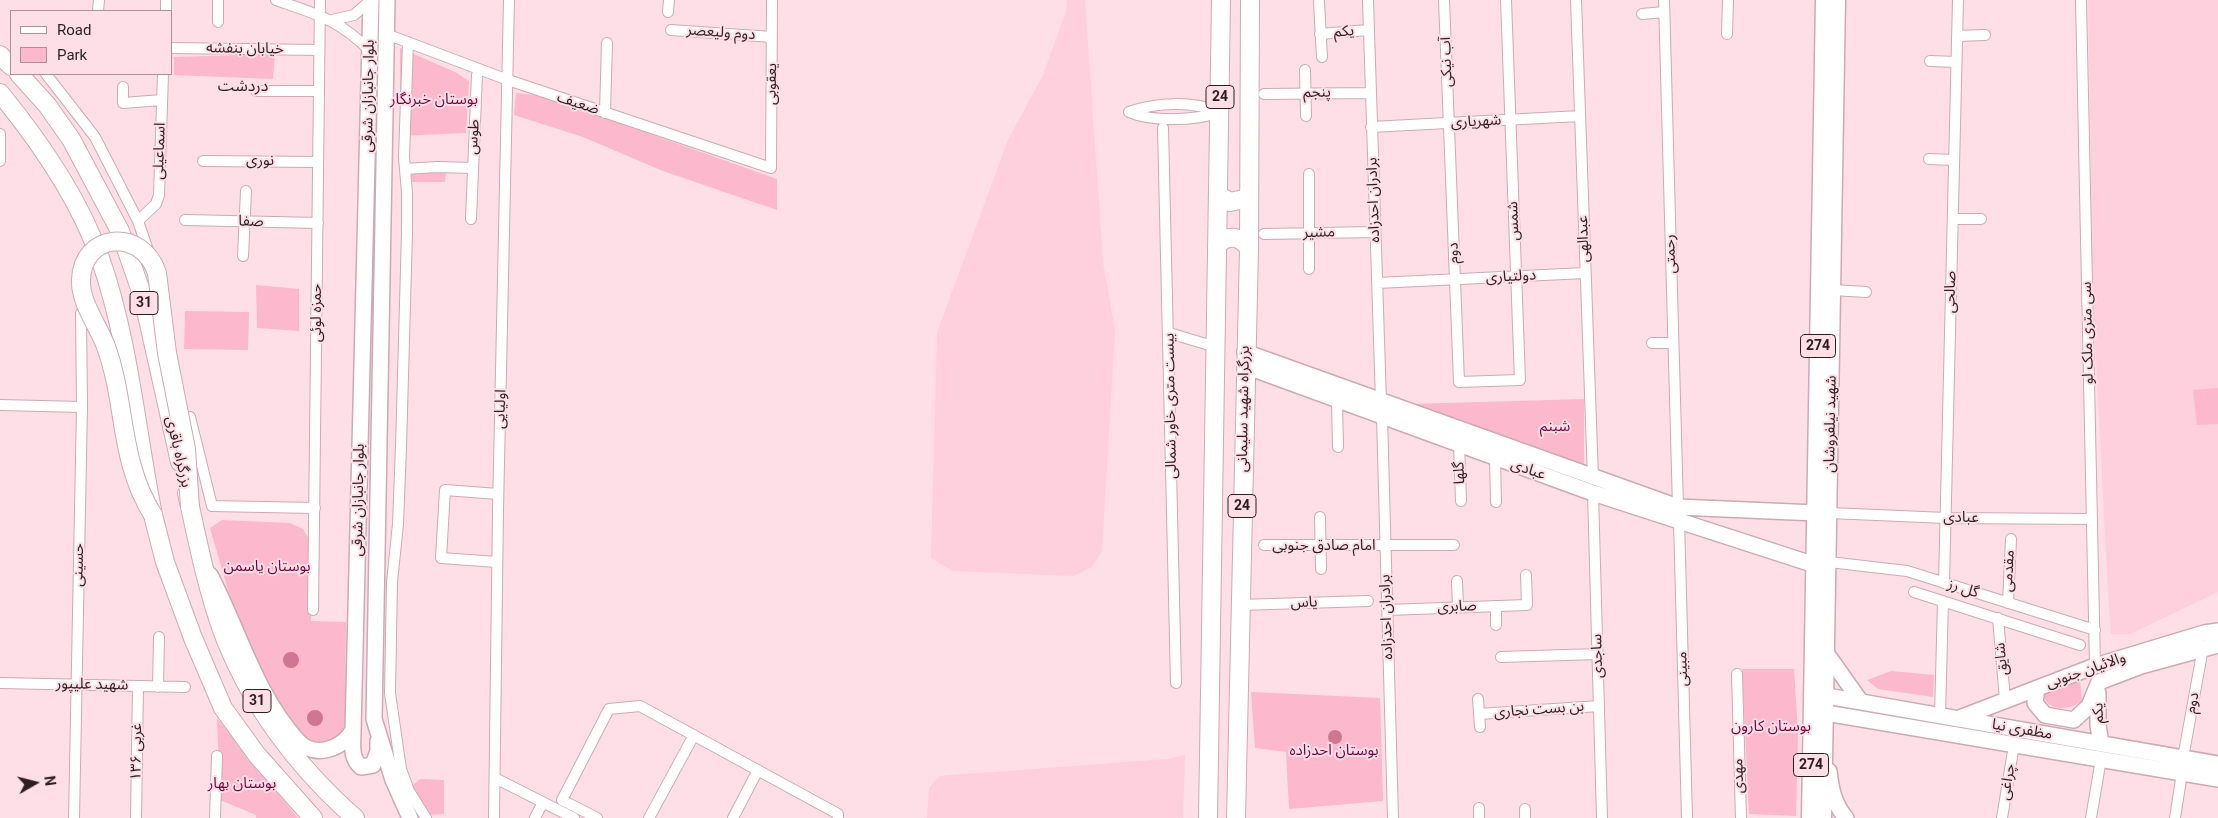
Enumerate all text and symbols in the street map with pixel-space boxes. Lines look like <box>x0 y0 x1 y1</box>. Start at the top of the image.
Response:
legend <box>10 10 172 75</box>
text: Road <box>57 21 91 39</box>
street label: دوم ولیعصر <box>686 22 756 44</box>
street label: یکم <box>1333 22 1355 42</box>
street label: آب نیکی <box>1437 36 1457 88</box>
street label: خیابان بنفشه <box>206 39 284 59</box>
street label: بلوار جانبازان شرقی <box>359 39 379 153</box>
text: Park <box>57 46 87 64</box>
street label: یعقوبی <box>763 63 781 105</box>
district label: دردشت <box>218 77 268 97</box>
street label: پنجم <box>1303 84 1331 102</box>
road number: 24 <box>1206 85 1234 108</box>
street label: ضعیف <box>555 89 601 119</box>
park label: بوستان خبرنگار <box>390 91 478 109</box>
street label: شهریاری <box>1450 112 1502 132</box>
street label: طوس <box>464 119 484 155</box>
street label: اسماعیلی <box>150 122 170 180</box>
street label: نوری <box>246 152 274 170</box>
street label: برادران احدزاده <box>1364 157 1384 243</box>
street label: شمس <box>1504 201 1524 241</box>
street label: صفا <box>238 213 264 231</box>
street label: عبدالهی <box>1574 215 1594 263</box>
street label: مشیر <box>1303 224 1335 242</box>
street label: رحمتی <box>1661 234 1681 274</box>
street label: دوم <box>1445 242 1463 264</box>
street label: دولتیاری <box>1485 267 1537 287</box>
street label: صالحی <box>1942 271 1960 313</box>
street label: سی متری ملک لو <box>2078 281 2098 385</box>
street label: حمزه لوئی <box>308 284 326 342</box>
road number: 31 <box>130 292 158 314</box>
street label: بیست متری خاور شمالی <box>1161 333 1181 479</box>
road number: 274 <box>1800 334 1836 358</box>
street label: بزرگراه شهید سلیمانی <box>1234 346 1254 472</box>
street label: شهید نیلفروشان <box>1821 375 1841 473</box>
street label: اولیایی <box>491 389 511 429</box>
street label: بزرگراه باقری <box>161 415 195 489</box>
park label: شبنم <box>1540 418 1570 436</box>
street label: بلوار جانبازان شرقی <box>349 443 369 557</box>
street label: عبادی <box>1508 456 1548 484</box>
street label: گلها <box>1451 461 1469 485</box>
road number: 24 <box>1228 494 1256 518</box>
street label: عبادی <box>1943 509 1979 527</box>
street label: امام صادق جنوبی <box>1272 537 1376 555</box>
street label: حسینی <box>70 543 88 587</box>
street label: مقدمی <box>1999 549 2019 593</box>
park label: بوستان یاسمن <box>223 558 311 576</box>
street label: برادران احدزاده <box>1377 574 1397 660</box>
street label: گل رز <box>1945 576 1981 602</box>
street label: یاس <box>1290 594 1318 612</box>
street label: صابری <box>1437 597 1477 617</box>
street label: ساجدی <box>1588 634 1608 678</box>
street label: شایق <box>1992 642 2012 676</box>
street label: والائیان جنوبی <box>2044 649 2128 693</box>
street label: مبینی <box>1673 651 1693 687</box>
street label: شهید علیپور <box>56 675 128 695</box>
road number: 31 <box>243 689 271 712</box>
street label: دوم <box>2182 691 2204 715</box>
street label: بن بست نجاری <box>1493 698 1585 722</box>
street label: یکم <box>2090 702 2108 724</box>
street label: مظفری نیا <box>1990 716 2054 744</box>
park label: بوستان کارون <box>1731 718 1811 736</box>
street label: ۱۳۶ غربی <box>127 723 147 781</box>
park label: بوستان احدزاده <box>1289 742 1379 760</box>
road number: 274 <box>1794 754 1828 776</box>
north arrow <box>10 758 60 808</box>
street label: مهدی <box>1729 758 1749 794</box>
street label: چراغی <box>1996 763 2020 801</box>
text: N <box>41 775 58 787</box>
park label: بوستان بهار <box>208 775 276 793</box>

